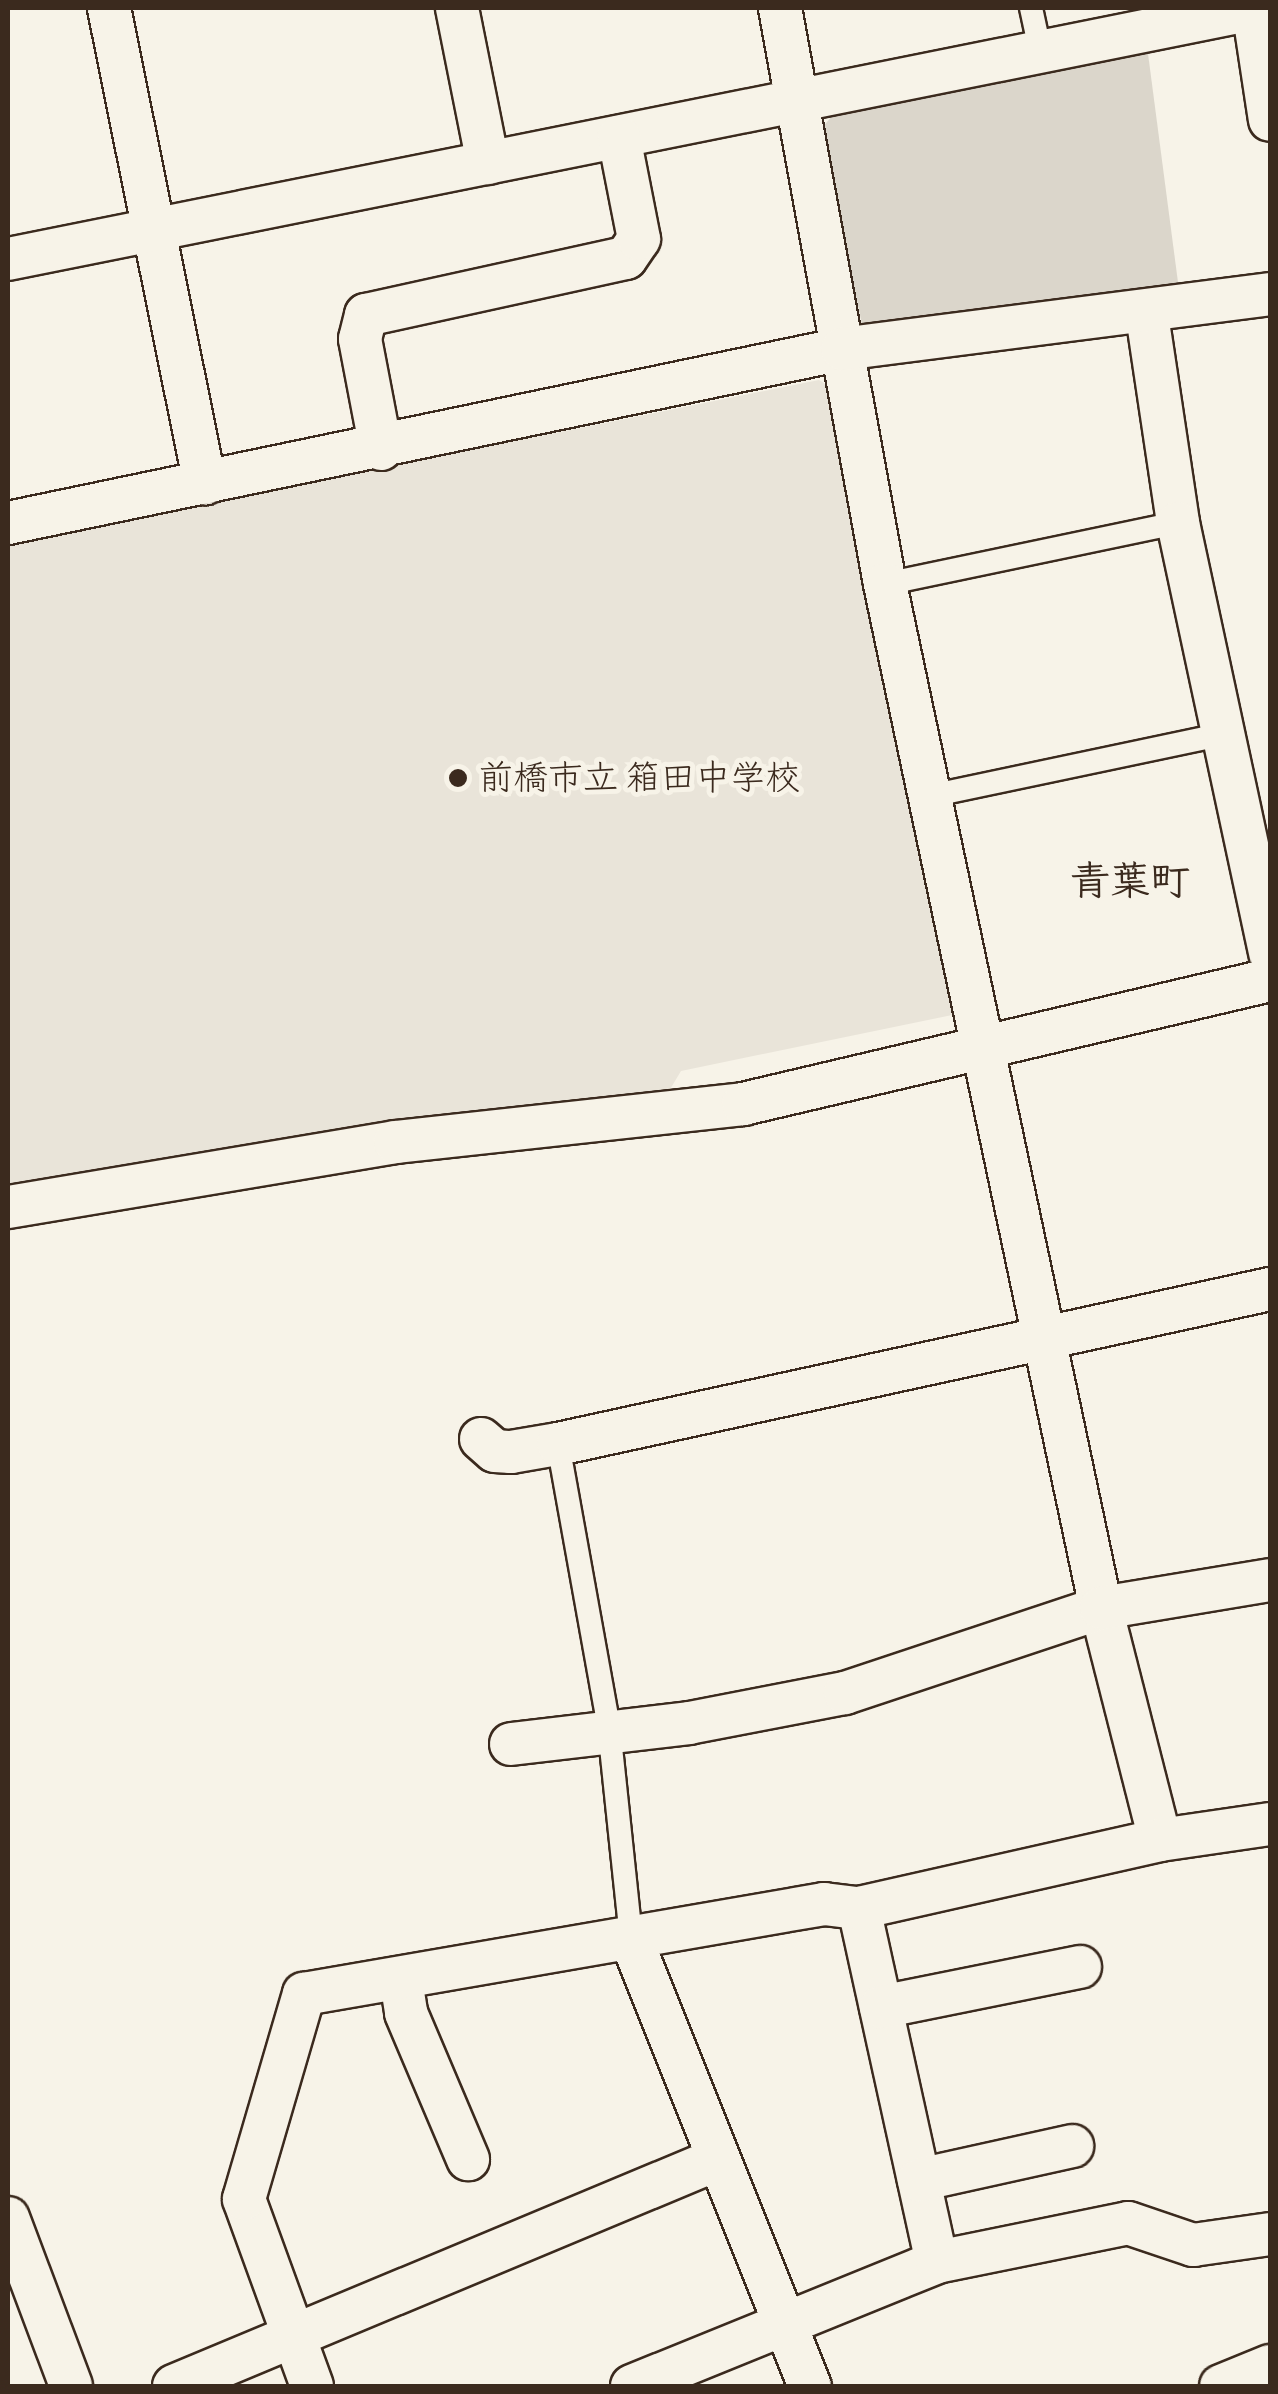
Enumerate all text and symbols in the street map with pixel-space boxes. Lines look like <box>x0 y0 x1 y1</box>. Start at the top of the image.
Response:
place label: 前橋市立 箱田中学校 <box>478 757 801 799</box>
marker: 前橋市立 箱田中学校 <box>447 767 469 789</box>
district label: 青葉町 <box>1070 858 1190 906</box>

